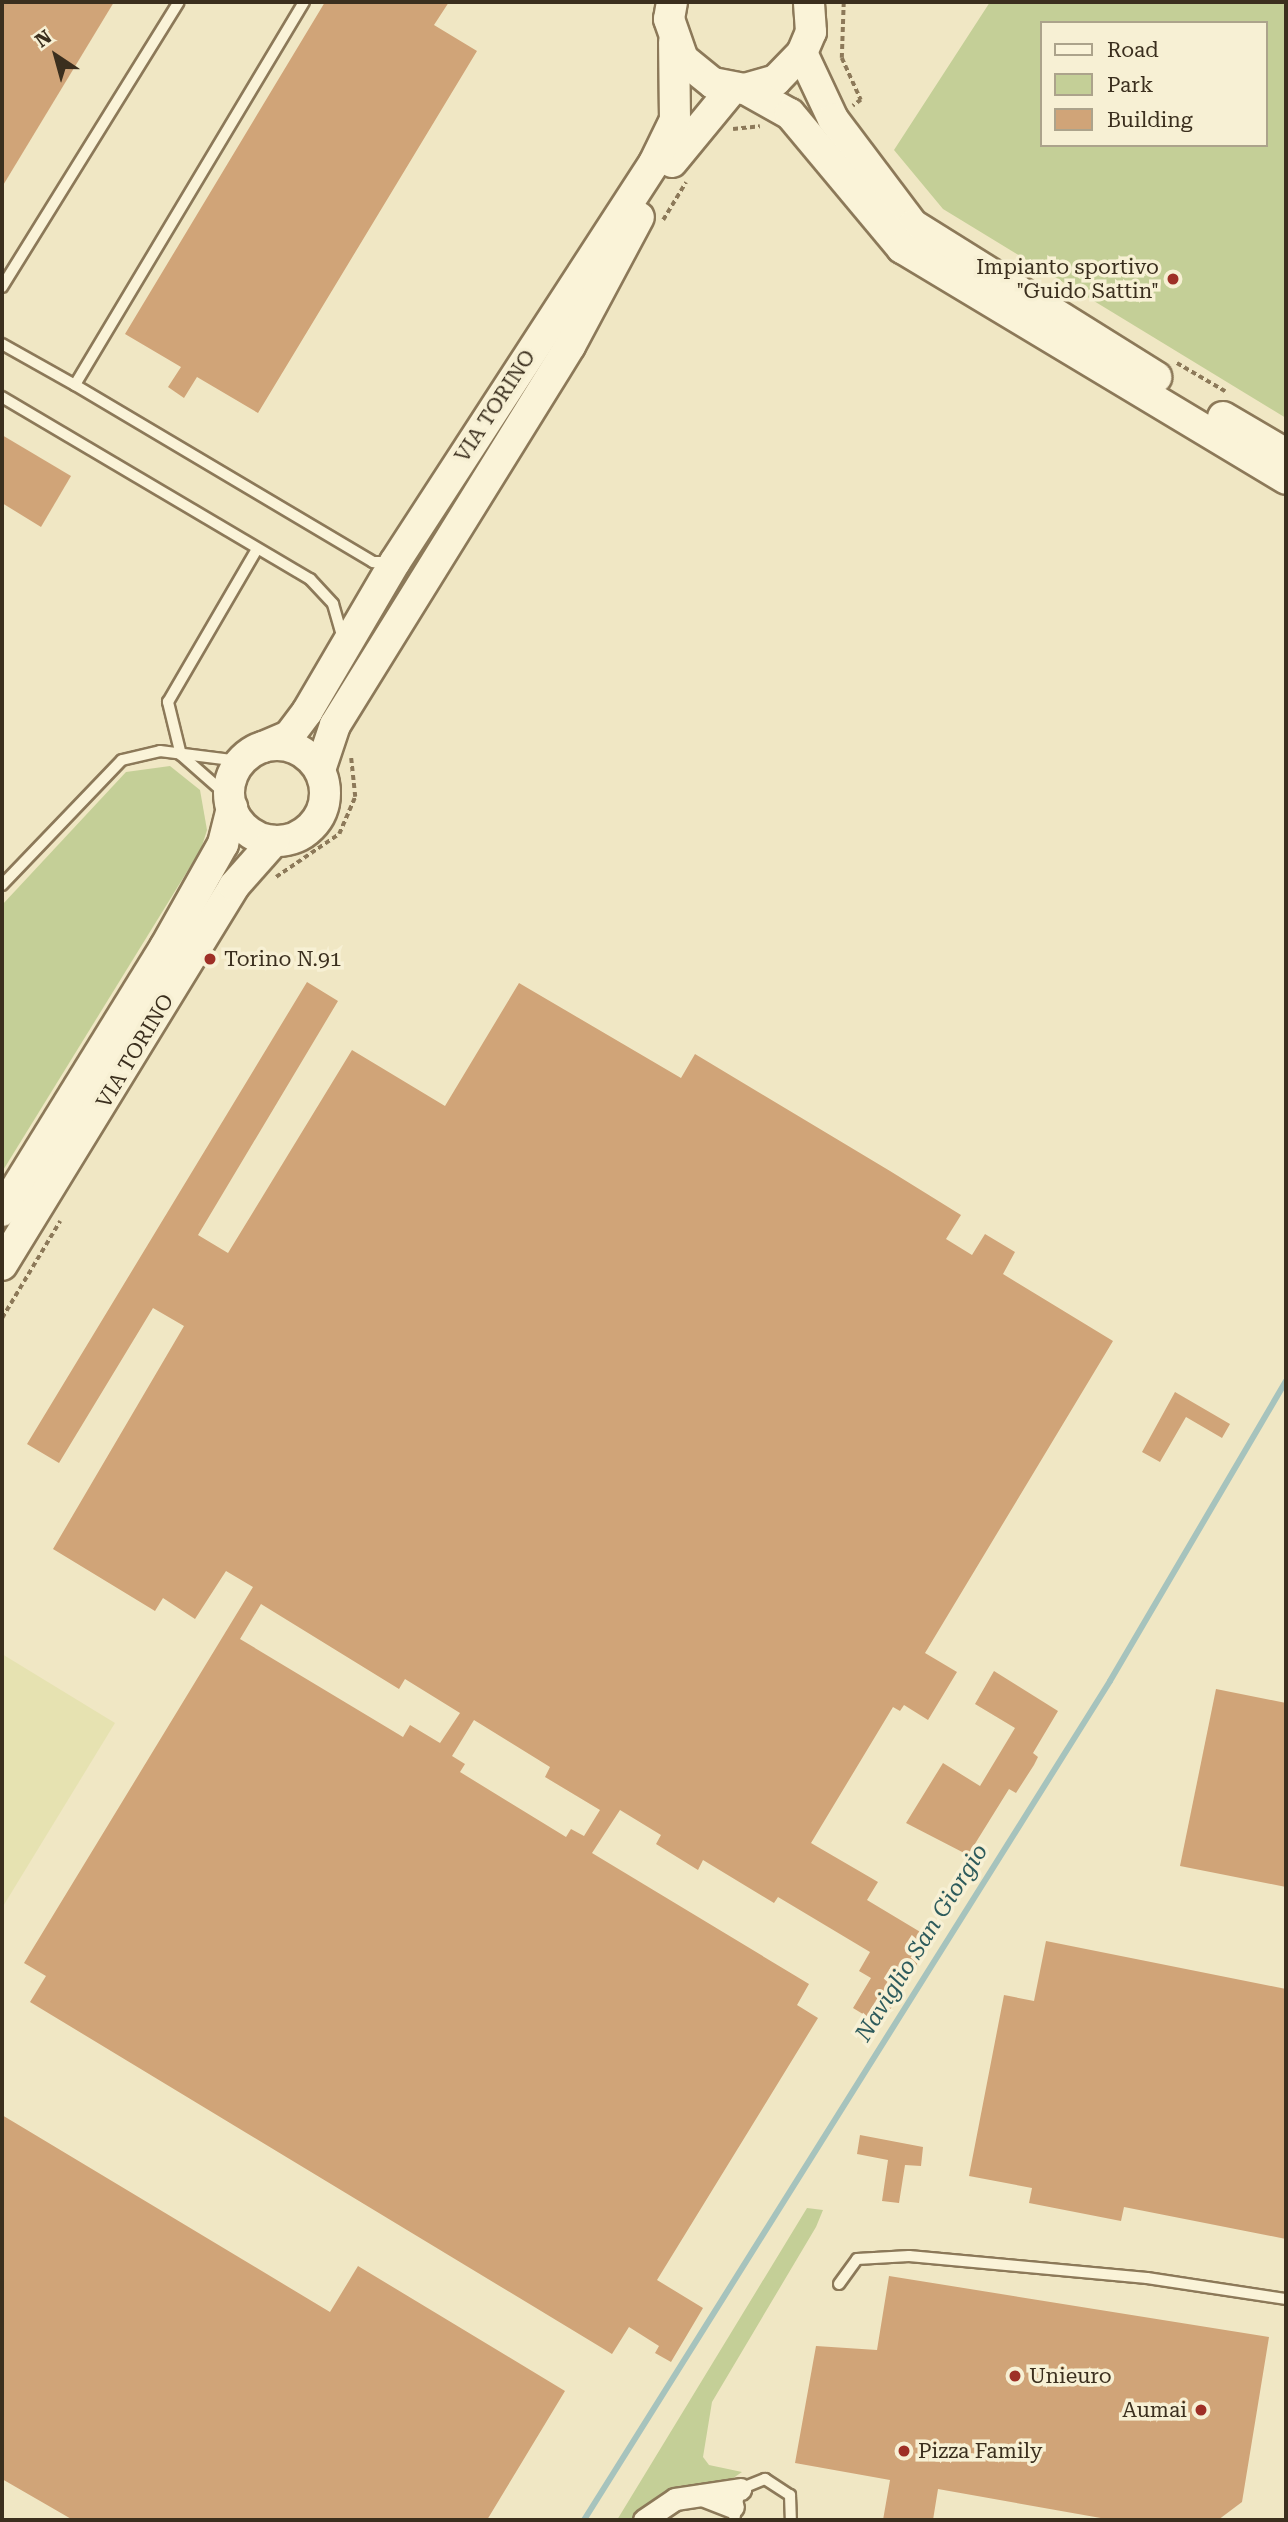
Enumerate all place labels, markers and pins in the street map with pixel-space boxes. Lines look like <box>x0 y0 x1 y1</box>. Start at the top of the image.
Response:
place label: Impianto sportivo "Guido Sattin" <box>976 254 1159 304</box>
marker: Impianto sportivo "Guido Sattin" <box>1165 271 1181 287</box>
place label: Torino N.91 <box>224 946 342 972</box>
marker: Torino N.91 <box>202 951 218 967</box>
place label: Unieuro <box>1029 2363 1112 2389</box>
marker: Unieuro <box>1007 2368 1023 2384</box>
place label: Aumai <box>1122 2397 1187 2423</box>
marker: Aumai <box>1193 2402 1209 2418</box>
place label: Pizza Family <box>918 2438 1042 2464</box>
marker: Pizza Family <box>896 2443 912 2459</box>

